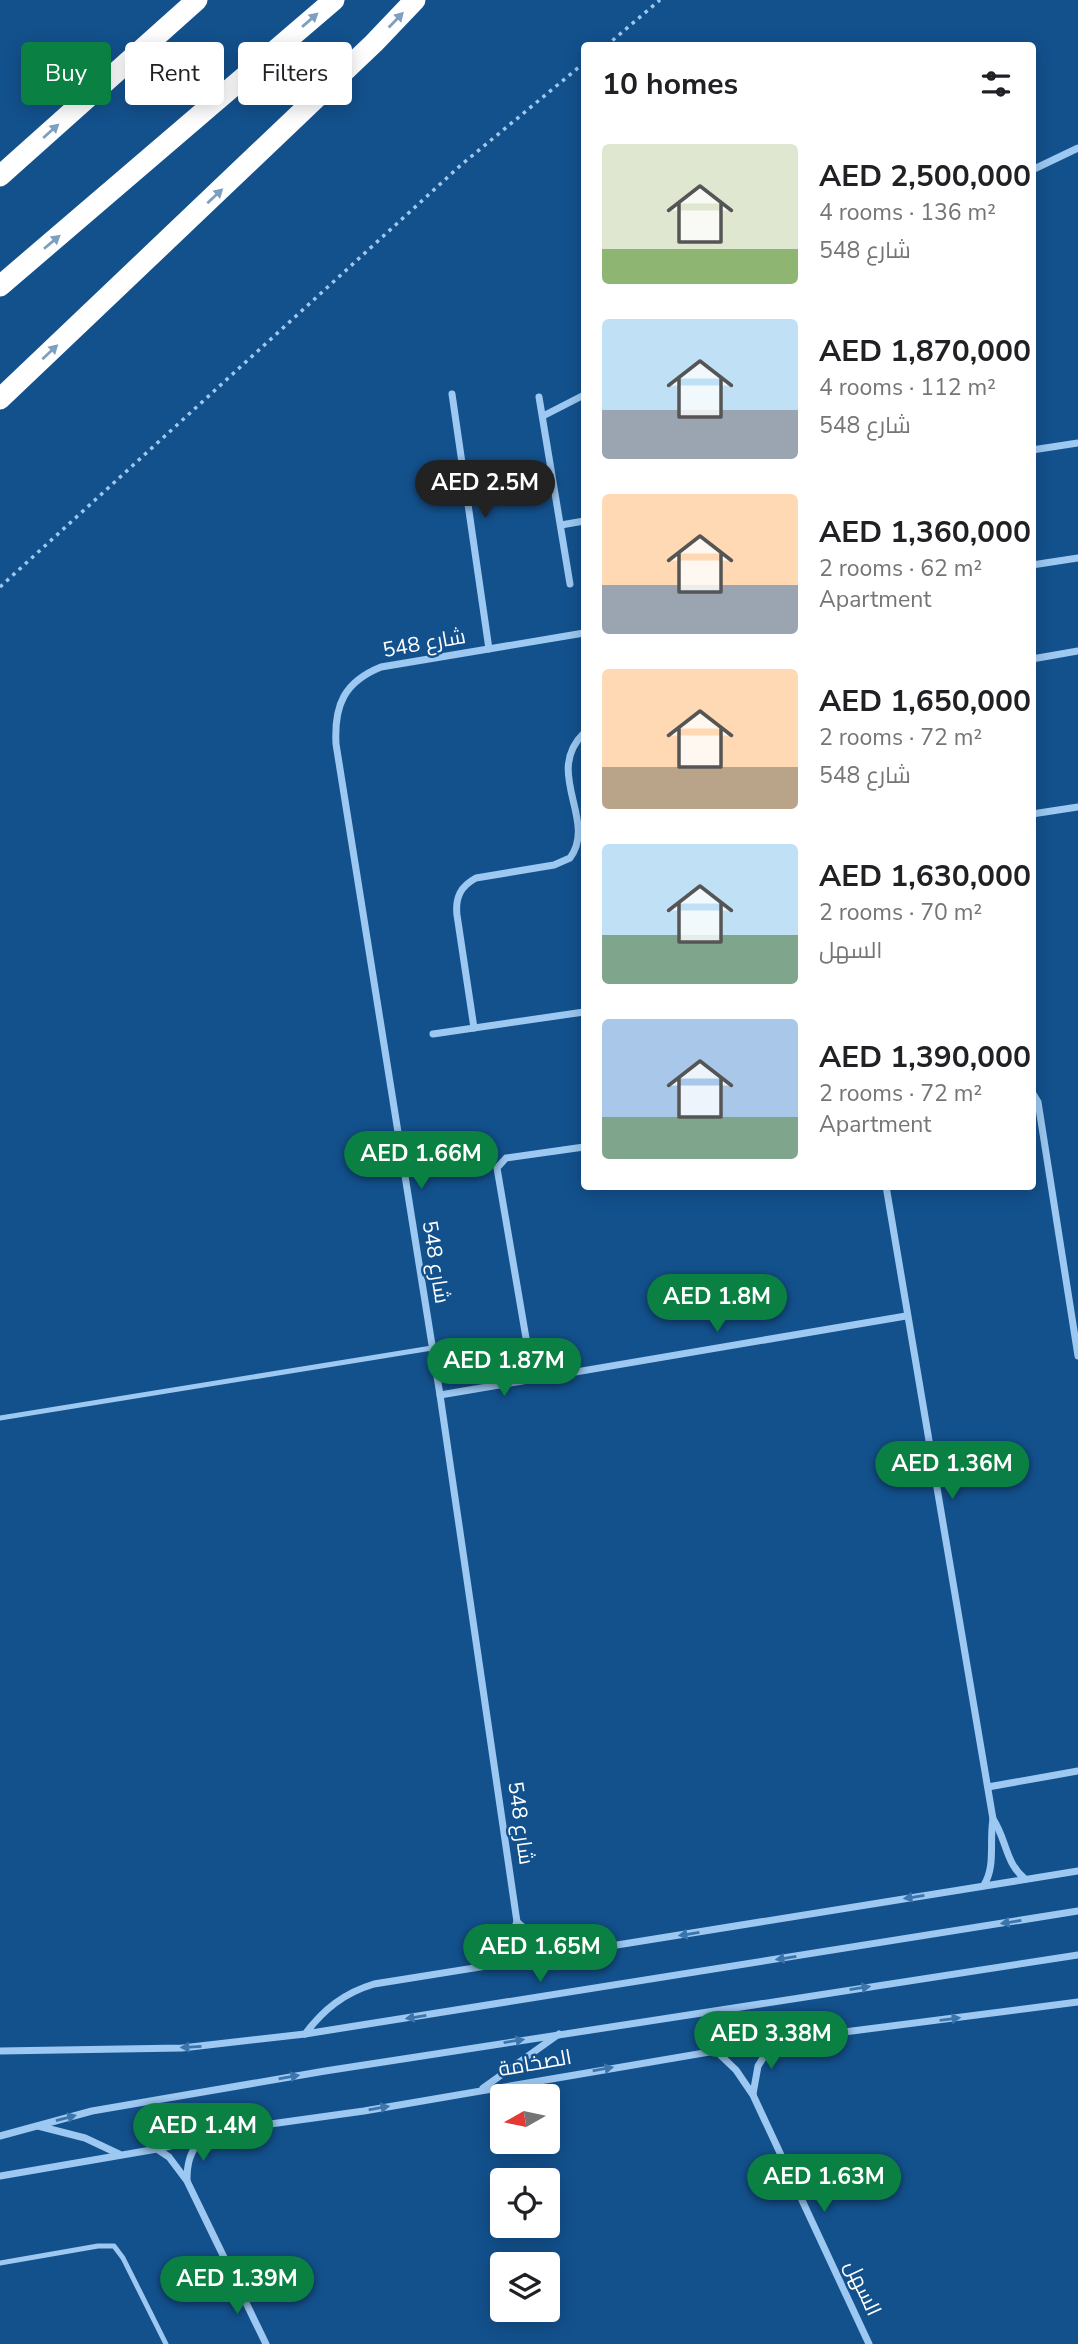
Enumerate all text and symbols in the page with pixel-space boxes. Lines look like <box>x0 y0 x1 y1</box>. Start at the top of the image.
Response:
one-way arrow <box>387 12 403 29</box>
one-way arrow <box>302 13 319 28</box>
chip: Buy <box>21 42 111 105</box>
chip: Rent <box>125 42 224 105</box>
chip: Filters <box>238 42 352 105</box>
text: 10 homes <box>602 64 738 105</box>
icon: filters <box>977 65 1015 103</box>
one-way arrow <box>42 123 60 139</box>
text: AED 2,500,000 <box>819 156 1031 197</box>
icon: home <box>658 172 742 256</box>
one-way arrow <box>206 188 223 204</box>
text: 4 rooms · 136 m² <box>819 197 996 228</box>
one-way arrow <box>43 234 61 250</box>
text: شارع 548 <box>819 235 911 266</box>
text: AED 1,870,000 <box>819 331 1031 372</box>
one-way arrow <box>41 344 58 361</box>
icon: home <box>658 347 742 431</box>
text: 4 rooms · 112 m² <box>819 372 996 403</box>
text: شارع 548 <box>819 410 911 441</box>
pin: AED 2.5M <box>413 461 557 520</box>
text: AED 2.5M <box>431 467 539 498</box>
text: AED 1,360,000 <box>819 512 1031 553</box>
icon: home <box>658 522 742 606</box>
text: 2 rooms · 62 m² <box>819 553 982 584</box>
text: Apartment <box>819 584 931 615</box>
street label: شارع 548 <box>380 622 468 664</box>
text: AED 1,650,000 <box>819 681 1031 722</box>
icon: home <box>658 697 742 781</box>
text: 2 rooms · 72 m² <box>819 722 982 753</box>
text: شارع 548 <box>819 760 911 791</box>
text: AED 1,630,000 <box>819 856 1031 897</box>
icon: home <box>658 872 742 956</box>
text: 2 rooms · 70 m² <box>819 897 982 928</box>
text: السهل <box>819 935 883 966</box>
text: AED 1,390,000 <box>819 1037 1031 1078</box>
icon: home <box>658 1047 742 1131</box>
text: 2 rooms · 72 m² <box>819 1078 982 1109</box>
text: Apartment <box>819 1109 931 1140</box>
pin: AED 1.66M <box>341 1132 501 1191</box>
text: AED 1.66M <box>360 1138 482 1169</box>
street label: شارع 548 <box>416 1218 456 1306</box>
pin: AED 1.8M <box>645 1274 789 1334</box>
text: AED 1.8M <box>663 1281 771 1312</box>
pin: AED 1.87M <box>424 1338 584 1398</box>
text: AED 1.87M <box>443 1345 565 1376</box>
pin: AED 1.36M <box>872 1442 1032 1501</box>
text: AED 1.36M <box>891 1448 1013 1479</box>
street label: شارع 548 <box>501 1780 541 1866</box>
one-way arrow <box>903 1892 925 1903</box>
one-way arrow <box>1000 1917 1022 1928</box>
pin: AED 1.65M <box>460 1924 620 1984</box>
one-way arrow <box>678 1929 700 1940</box>
text: AED 1.65M <box>479 1931 601 1962</box>
one-way arrow <box>775 1953 797 1964</box>
one-way arrow <box>849 1982 871 1993</box>
pin: AED 3.38M <box>691 2011 851 2071</box>
one-way arrow <box>405 2012 427 2023</box>
one-way arrow <box>939 2013 961 2024</box>
text: AED 3.38M <box>710 2018 832 2049</box>
one-way arrow <box>503 2035 525 2046</box>
one-way arrow <box>180 2042 202 2053</box>
street label: الصخامة <box>496 2043 574 2083</box>
one-way arrow <box>592 2063 614 2074</box>
one-way arrow <box>279 2071 301 2082</box>
north arrow <box>490 2084 560 2154</box>
map controls <box>490 2084 560 2322</box>
one-way arrow <box>368 2102 390 2113</box>
pin: AED 1.4M <box>131 2104 275 2163</box>
text: AED 1.4M <box>149 2110 257 2141</box>
one-way arrow <box>56 2112 77 2122</box>
pin: AED 1.63M <box>744 2154 904 2214</box>
text: AED 1.63M <box>763 2161 885 2192</box>
button: locate <box>490 2168 560 2238</box>
button: layers <box>490 2252 560 2322</box>
pin: AED 1.39M <box>157 2256 317 2316</box>
street label: السهل <box>838 2256 888 2320</box>
text: AED 1.39M <box>176 2263 298 2294</box>

